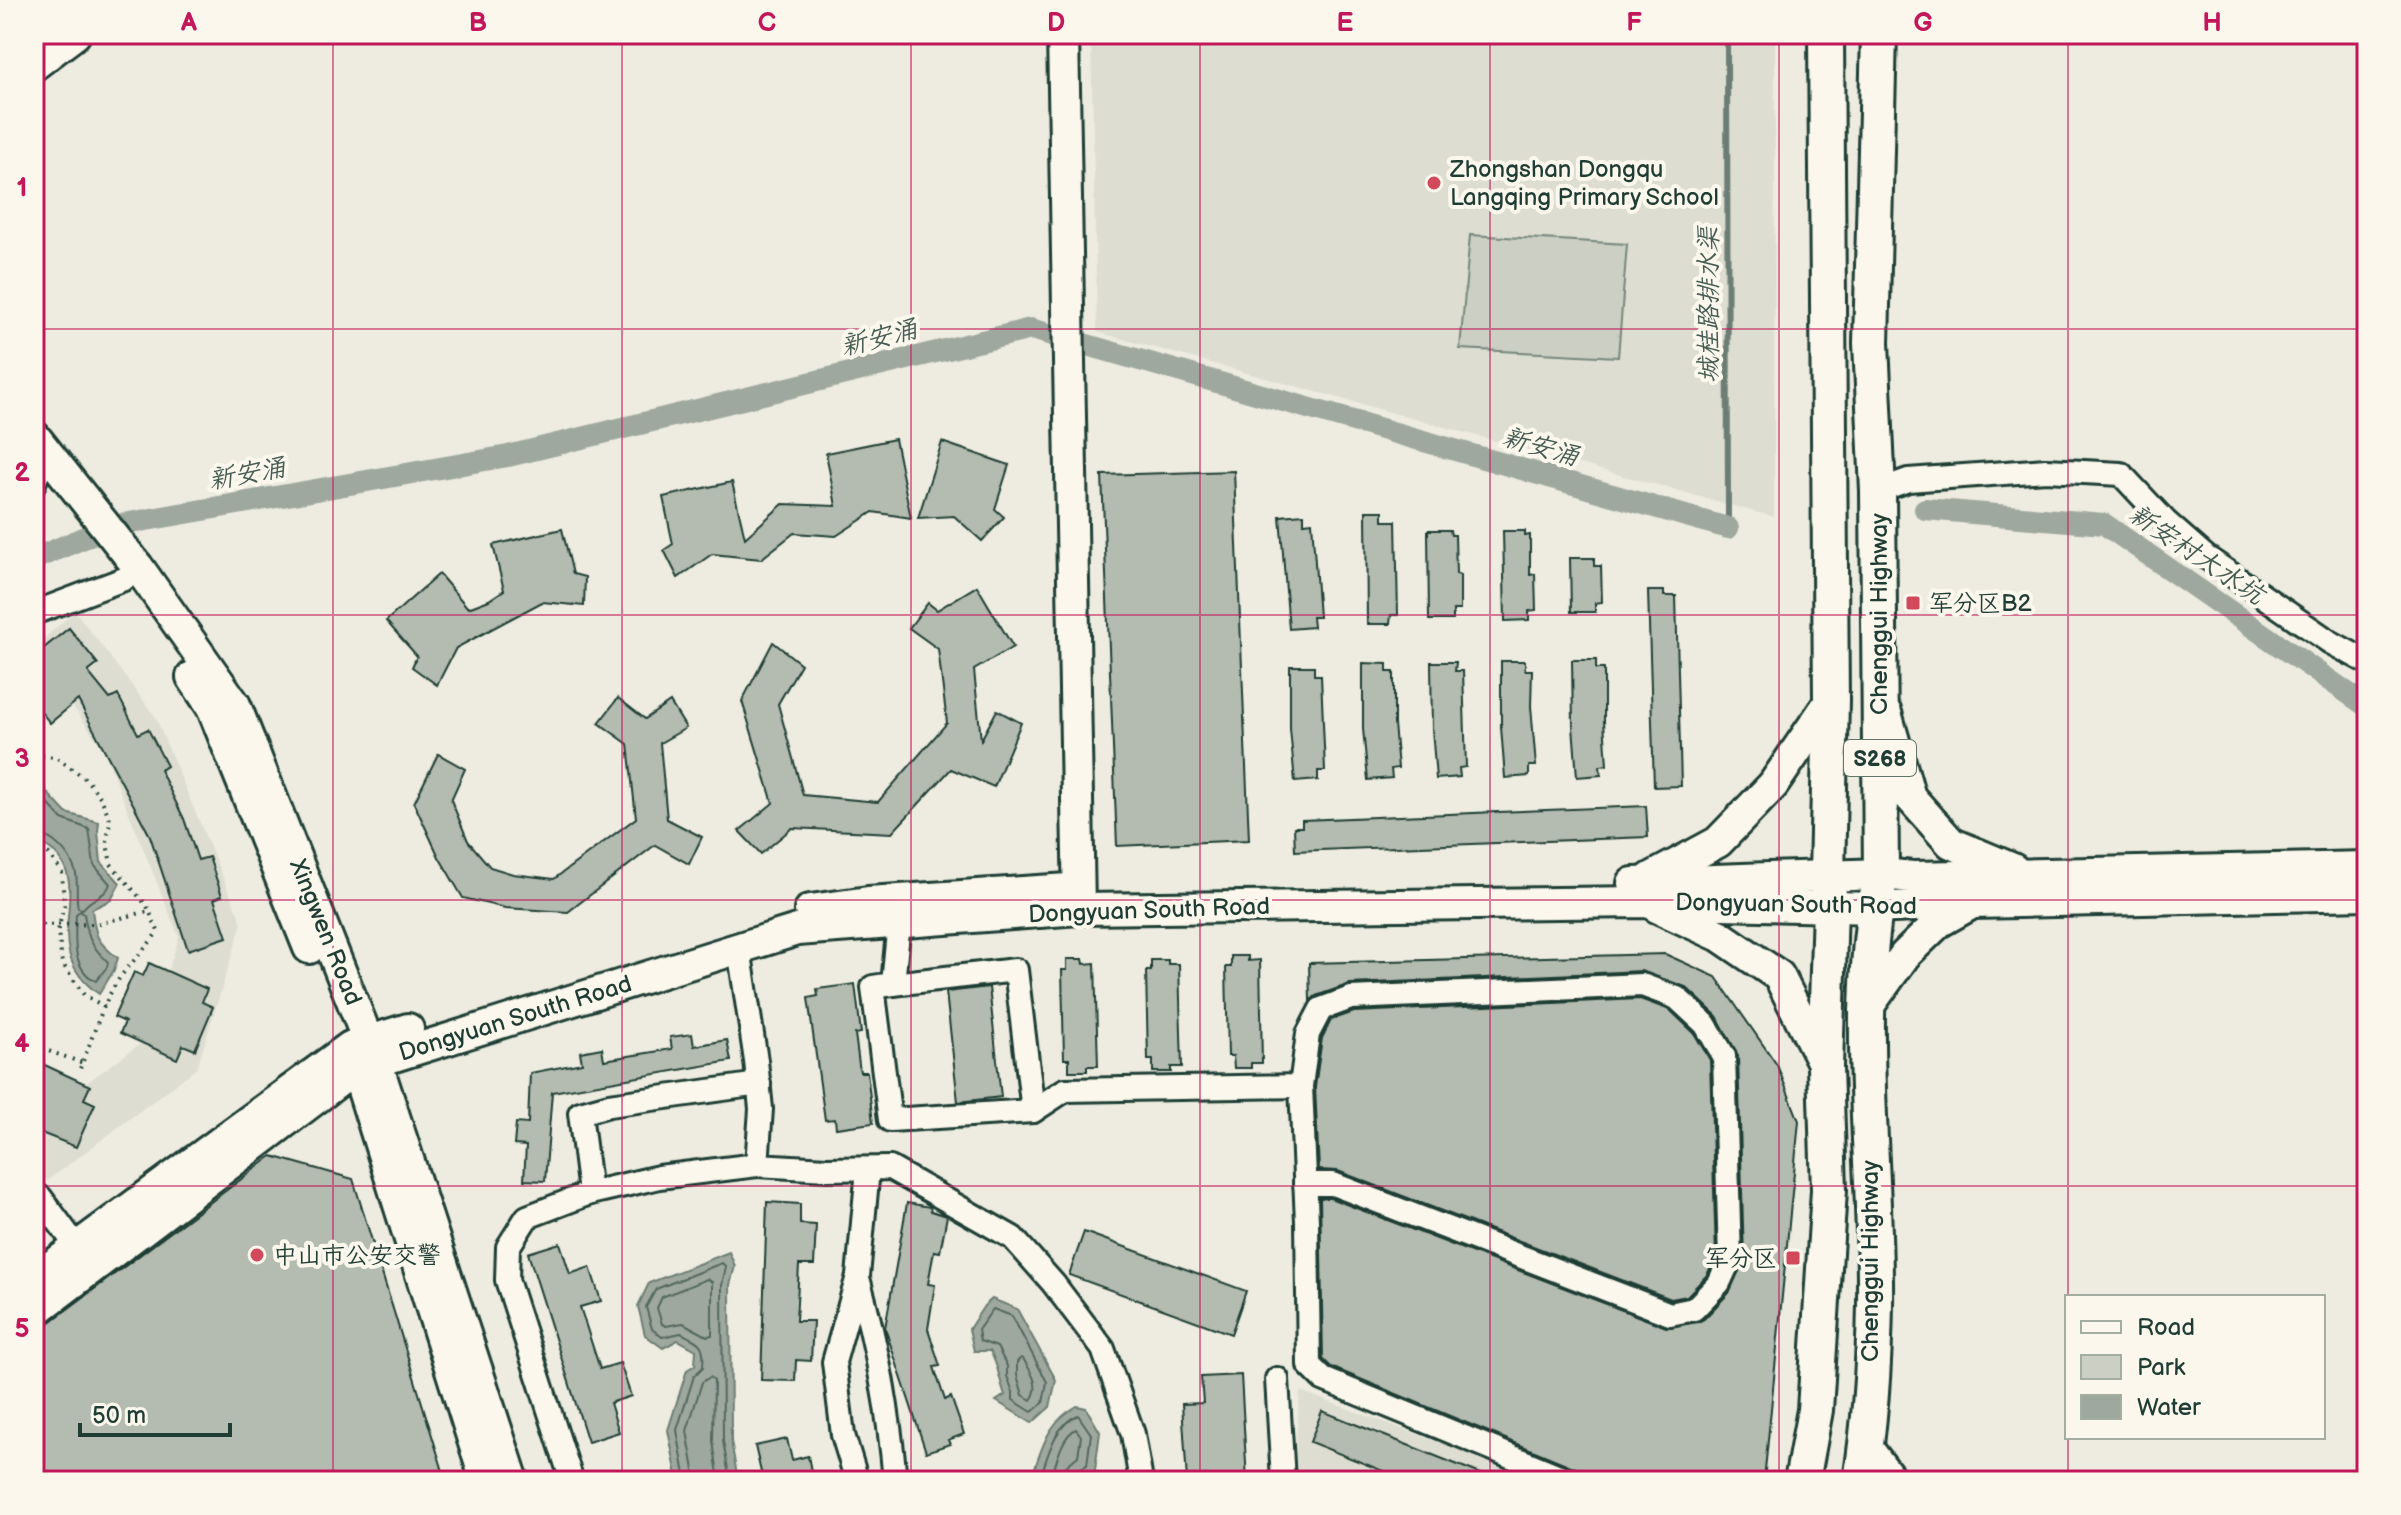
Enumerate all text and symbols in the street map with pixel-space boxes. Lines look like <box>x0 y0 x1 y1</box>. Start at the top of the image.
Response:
text: A <box>180 8 197 39</box>
text: B <box>469 8 487 39</box>
text: C <box>758 8 776 39</box>
text: D <box>1047 8 1065 39</box>
text: E <box>1337 8 1354 39</box>
text: F <box>1626 8 1642 39</box>
text: G <box>1913 8 1933 39</box>
text: H <box>2202 8 2222 39</box>
place label: Zhongshan Dongqu Langqing Primary School <box>1449 155 1719 212</box>
text: 1 <box>17 173 27 204</box>
marker: Zhongshan Dongqu Langqing Primary School <box>1425 174 1443 192</box>
water label: 城桂路排水渠 <box>1694 225 1725 383</box>
water label: 新安涌 <box>838 314 922 363</box>
water label: 新安涌 <box>1499 422 1583 473</box>
water label: 新安涌 <box>206 452 289 497</box>
text: 2 <box>14 458 30 489</box>
water label: 新安村大水坑 <box>2123 499 2272 613</box>
street label: Chenggui Highway <box>1865 513 1894 715</box>
place label: 军分区B2 <box>1929 589 2032 618</box>
marker: 军分区B2 <box>1904 594 1922 612</box>
road number: S268 <box>1844 740 1916 776</box>
text: 3 <box>14 744 30 775</box>
street label: Xingwen Road <box>283 854 368 1009</box>
street label: Dongyuan South Road <box>1675 888 1917 921</box>
street label: Dongyuan South Road <box>1028 892 1270 929</box>
street label: Dongyuan South Road <box>395 969 635 1068</box>
text: 4 <box>14 1029 30 1060</box>
street label: Chenggui Highway <box>1856 1160 1885 1362</box>
place label: 中山市公安交警 <box>273 1241 441 1270</box>
place label: 军分区 <box>1705 1244 1777 1273</box>
marker: 中山市公安交警 <box>248 1246 266 1264</box>
marker: 军分区 <box>1784 1249 1802 1267</box>
legend <box>2065 1295 2325 1439</box>
text: Road <box>2137 1313 2195 1342</box>
text: 5 <box>14 1314 30 1345</box>
text: Park <box>2137 1353 2185 1382</box>
scale bar <box>80 1387 230 1437</box>
text: Water <box>2137 1393 2201 1422</box>
text: 50 m <box>92 1401 146 1430</box>

